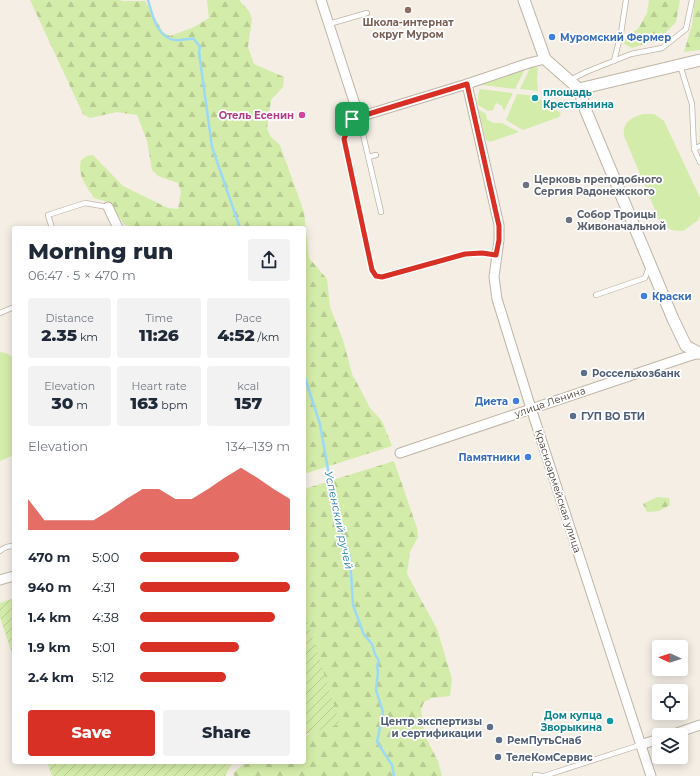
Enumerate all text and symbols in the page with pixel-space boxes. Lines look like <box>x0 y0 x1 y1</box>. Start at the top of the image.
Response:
marker: Школа-интернат округ Муром <box>403 5 413 15</box>
place label: Школа-интернат округ Муром <box>362 16 454 41</box>
place label: Муромский Фермер <box>560 31 671 44</box>
marker: Муромский Фермер <box>547 32 557 42</box>
place label: площадь Крестьянина <box>543 86 614 111</box>
marker: площадь Крестьянина <box>530 93 540 103</box>
pin <box>335 102 369 136</box>
icon: arrive <box>341 108 363 130</box>
place label: Отель Есенин <box>219 109 294 122</box>
marker: Отель Есенин <box>297 110 307 120</box>
place label: Церковь преподобного Сергия Радонежского <box>534 173 663 198</box>
marker: Церковь преподобного Сергия Радонежского <box>521 180 531 190</box>
place label: Собор Троицы Живоначальной <box>577 208 666 233</box>
marker: Собор Троицы Живоначальной <box>564 215 574 225</box>
text: Morning run <box>28 238 173 265</box>
button: share <box>248 239 290 281</box>
text: 06:47 · 5 × 470 m <box>28 267 136 283</box>
place label: Краски <box>652 290 692 303</box>
marker: Краски <box>639 291 649 301</box>
text: Distance <box>46 311 94 325</box>
text: Time <box>145 311 173 325</box>
text: Pace <box>235 311 262 325</box>
text: 2.35 <box>41 325 77 345</box>
text: 11:26 <box>139 325 179 345</box>
text: 4:52 <box>217 325 255 345</box>
text: km <box>77 330 98 344</box>
text: /km <box>255 330 279 344</box>
place label: Россельхозбанк <box>592 367 681 380</box>
marker: Россельхозбанк <box>579 368 589 378</box>
text: Elevation <box>44 379 95 393</box>
text: Heart rate <box>131 379 187 393</box>
text: kcal <box>237 379 259 393</box>
street label: улица Ленина <box>512 384 587 421</box>
text: 30 <box>51 393 73 413</box>
text: 163 <box>130 393 158 413</box>
text: 157 <box>234 393 262 413</box>
place label: Диета <box>475 395 508 408</box>
marker: Диета <box>511 396 521 406</box>
text: m <box>73 398 88 412</box>
text: bpm <box>158 398 188 412</box>
place label: ГУП ВО БТИ <box>581 410 645 423</box>
marker: ГУП ВО БТИ <box>568 411 578 421</box>
street label: Красноармейская улица <box>532 428 584 554</box>
text: Elevation <box>28 438 88 454</box>
text: 134–139 m <box>226 438 290 454</box>
place label: Памятники <box>459 451 520 464</box>
marker: Памятники <box>523 452 533 462</box>
water label: Успенский ручей <box>322 470 356 571</box>
text: 470 m <box>28 549 70 565</box>
text: 5:00 <box>92 549 119 565</box>
text: 940 m <box>28 579 71 595</box>
text: 4:31 <box>92 579 115 595</box>
text: 1.4 km <box>28 609 71 625</box>
text: 4:38 <box>92 609 119 625</box>
text: 1.9 km <box>28 639 71 655</box>
text: 5:01 <box>92 639 115 655</box>
north arrow <box>652 640 688 676</box>
map controls <box>652 640 688 764</box>
text: 2.4 km <box>28 669 74 685</box>
text: 5:12 <box>92 669 114 685</box>
button: locate <box>652 684 688 720</box>
place label: Дом купца Зворыкина <box>540 709 602 734</box>
button: Save <box>28 710 155 756</box>
button: Share <box>163 710 290 756</box>
place label: Центр экспертизы и сертификации <box>380 715 482 740</box>
marker: Дом купца Зворыкина <box>605 716 615 726</box>
marker: Центр экспертизы и сертификации <box>485 722 495 732</box>
button: layers <box>652 728 688 764</box>
place label: РемПутьСнаб <box>507 734 582 747</box>
marker: РемПутьСнаб <box>494 735 504 745</box>
place label: ТелеКомСервис <box>506 751 593 764</box>
marker: ТелеКомСервис <box>493 752 503 762</box>

